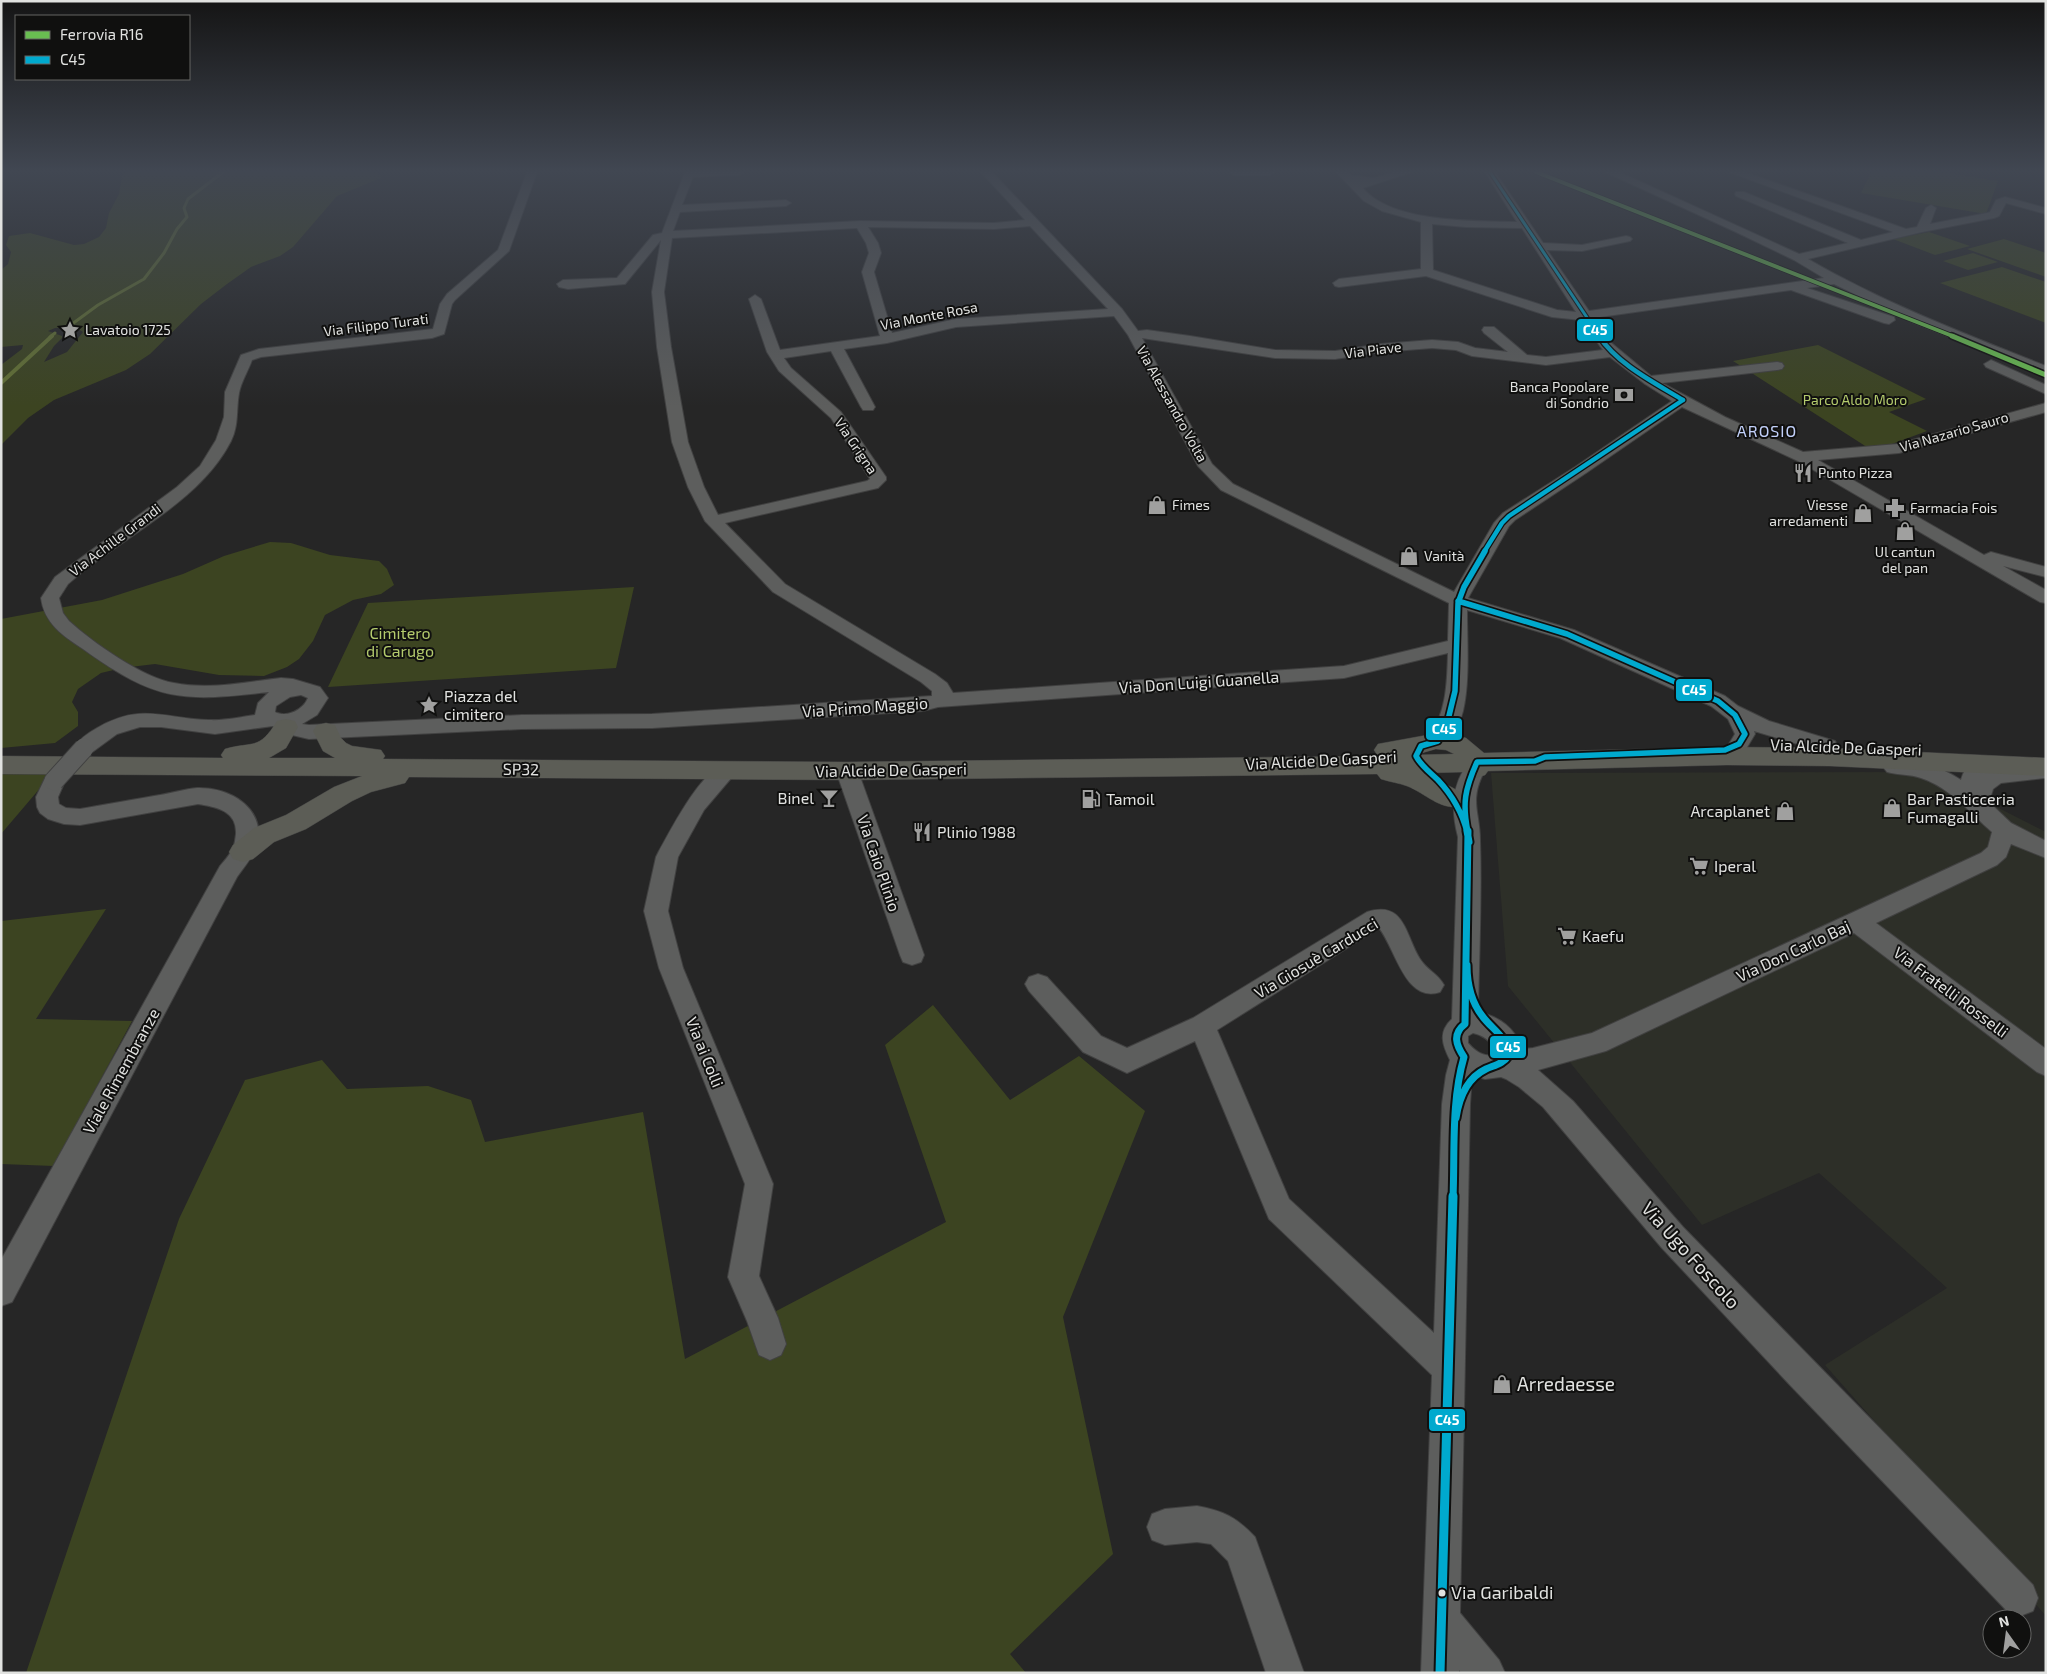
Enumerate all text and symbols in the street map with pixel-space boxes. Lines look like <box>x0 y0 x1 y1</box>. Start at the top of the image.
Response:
legend <box>15 15 190 80</box>
text: Ferrovia R16 <box>60 25 143 43</box>
text: C45 <box>60 50 86 68</box>
street label: Via Monte Rosa <box>879 298 979 333</box>
street label: Via Filippo Turati <box>323 310 429 339</box>
line badge: C45 <box>1576 318 1614 342</box>
place icon: Lavatoio 1725 <box>59 319 81 341</box>
place label: Lavatoio 1725 <box>85 321 171 338</box>
text: C45 <box>1583 321 1608 338</box>
street label: Via Piave <box>1344 338 1402 361</box>
street label: Via Alessandro Volta <box>1133 343 1211 465</box>
place label: Banca Popolare di Sondrio <box>1510 378 1609 411</box>
bank icon: Banca Popolare di Sondrio <box>1613 384 1635 406</box>
park label: Parco Aldo Moro <box>1803 391 1907 408</box>
street label: Via Nazario Sauro <box>1898 408 2010 455</box>
street label: Via Grigna <box>831 414 881 477</box>
district label: AROSIO <box>1737 421 1797 440</box>
restaurant icon: Punto Pizza <box>1792 462 1814 484</box>
place label: Punto Pizza <box>1818 464 1892 481</box>
shop icon: Fimes <box>1146 494 1168 516</box>
place label: Fimes <box>1172 496 1210 513</box>
place label: Viesse arredamenti <box>1769 496 1848 529</box>
pharmacy icon: Farmacia Fois <box>1884 497 1906 519</box>
place label: Farmacia Fois <box>1910 499 1997 516</box>
street label: Via Achille Grandi <box>66 500 164 580</box>
shop icon: Viesse arredamenti <box>1852 502 1874 524</box>
shop icon: Ul cantun del pan <box>1894 520 1916 542</box>
place label: Ul cantun del pan <box>1875 543 1935 576</box>
shop icon: Vanità <box>1398 545 1420 567</box>
place label: Vanità <box>1424 547 1464 564</box>
park label: Cimitero di Carugo <box>366 623 434 660</box>
street label: Via Don Luigi Guanella <box>1118 666 1280 697</box>
line badge: C45 <box>1675 678 1713 702</box>
text: C45 <box>1682 681 1707 698</box>
place label: Piazza del cimitero <box>444 686 518 723</box>
street label: Via Primo Maggio <box>801 693 929 720</box>
place icon: Piazza del cimitero <box>418 694 440 716</box>
line badge: C45 <box>1425 717 1463 741</box>
text: C45 <box>1432 720 1457 737</box>
street label: Via Alcide De Gasperi <box>1770 734 1922 759</box>
street label: Via Alcide De Gasperi <box>1245 746 1397 773</box>
street label: SP32 <box>503 759 539 778</box>
street label: Via Alcide De Gasperi <box>815 759 967 780</box>
bar icon: Binel <box>818 787 840 809</box>
place label: Binel <box>777 788 814 807</box>
fuel station icon: Tamoil <box>1080 788 1102 810</box>
place label: Tamoil <box>1106 789 1155 808</box>
place label: Bar Pasticceria Fumagalli <box>1907 789 2015 826</box>
shop icon: Bar Pasticceria Fumagalli <box>1881 797 1903 819</box>
shop icon: Arcaplanet <box>1774 800 1796 822</box>
place label: Arcaplanet <box>1690 801 1770 820</box>
street label: Via Caio Plinio <box>854 812 905 914</box>
restaurant icon: Plinio 1988 <box>911 821 933 843</box>
place label: Plinio 1988 <box>937 822 1016 841</box>
supermarket icon: Iperal <box>1688 855 1710 877</box>
place label: Iperal <box>1714 856 1756 875</box>
street label: Via Giosuè Carducci <box>1251 913 1381 1002</box>
street label: Via Don Carlo Baj <box>1733 916 1853 986</box>
supermarket icon: Kaefu <box>1556 925 1578 947</box>
place label: Kaefu <box>1582 926 1624 945</box>
street label: Via Fratelli Rosselli <box>1890 942 2012 1041</box>
street label: Viale Rimembranze <box>78 1005 163 1137</box>
street label: Via ai Colli <box>683 1014 728 1090</box>
line badge: C45 <box>1489 1035 1527 1059</box>
text: C45 <box>1496 1038 1521 1055</box>
street label: Via Ugo Foscolo <box>1637 1197 1745 1313</box>
place label: Arredaesse <box>1517 1372 1615 1395</box>
shop icon: Arredaesse <box>1491 1373 1513 1395</box>
line badge: C45 <box>1428 1408 1466 1432</box>
text: C45 <box>1435 1411 1460 1428</box>
place label: Via Garibaldi <box>1451 1581 1553 1603</box>
marker: Via Garibaldi <box>1437 1588 1447 1598</box>
north arrow <box>1982 1609 2032 1659</box>
text: N <box>1997 1611 2011 1630</box>

